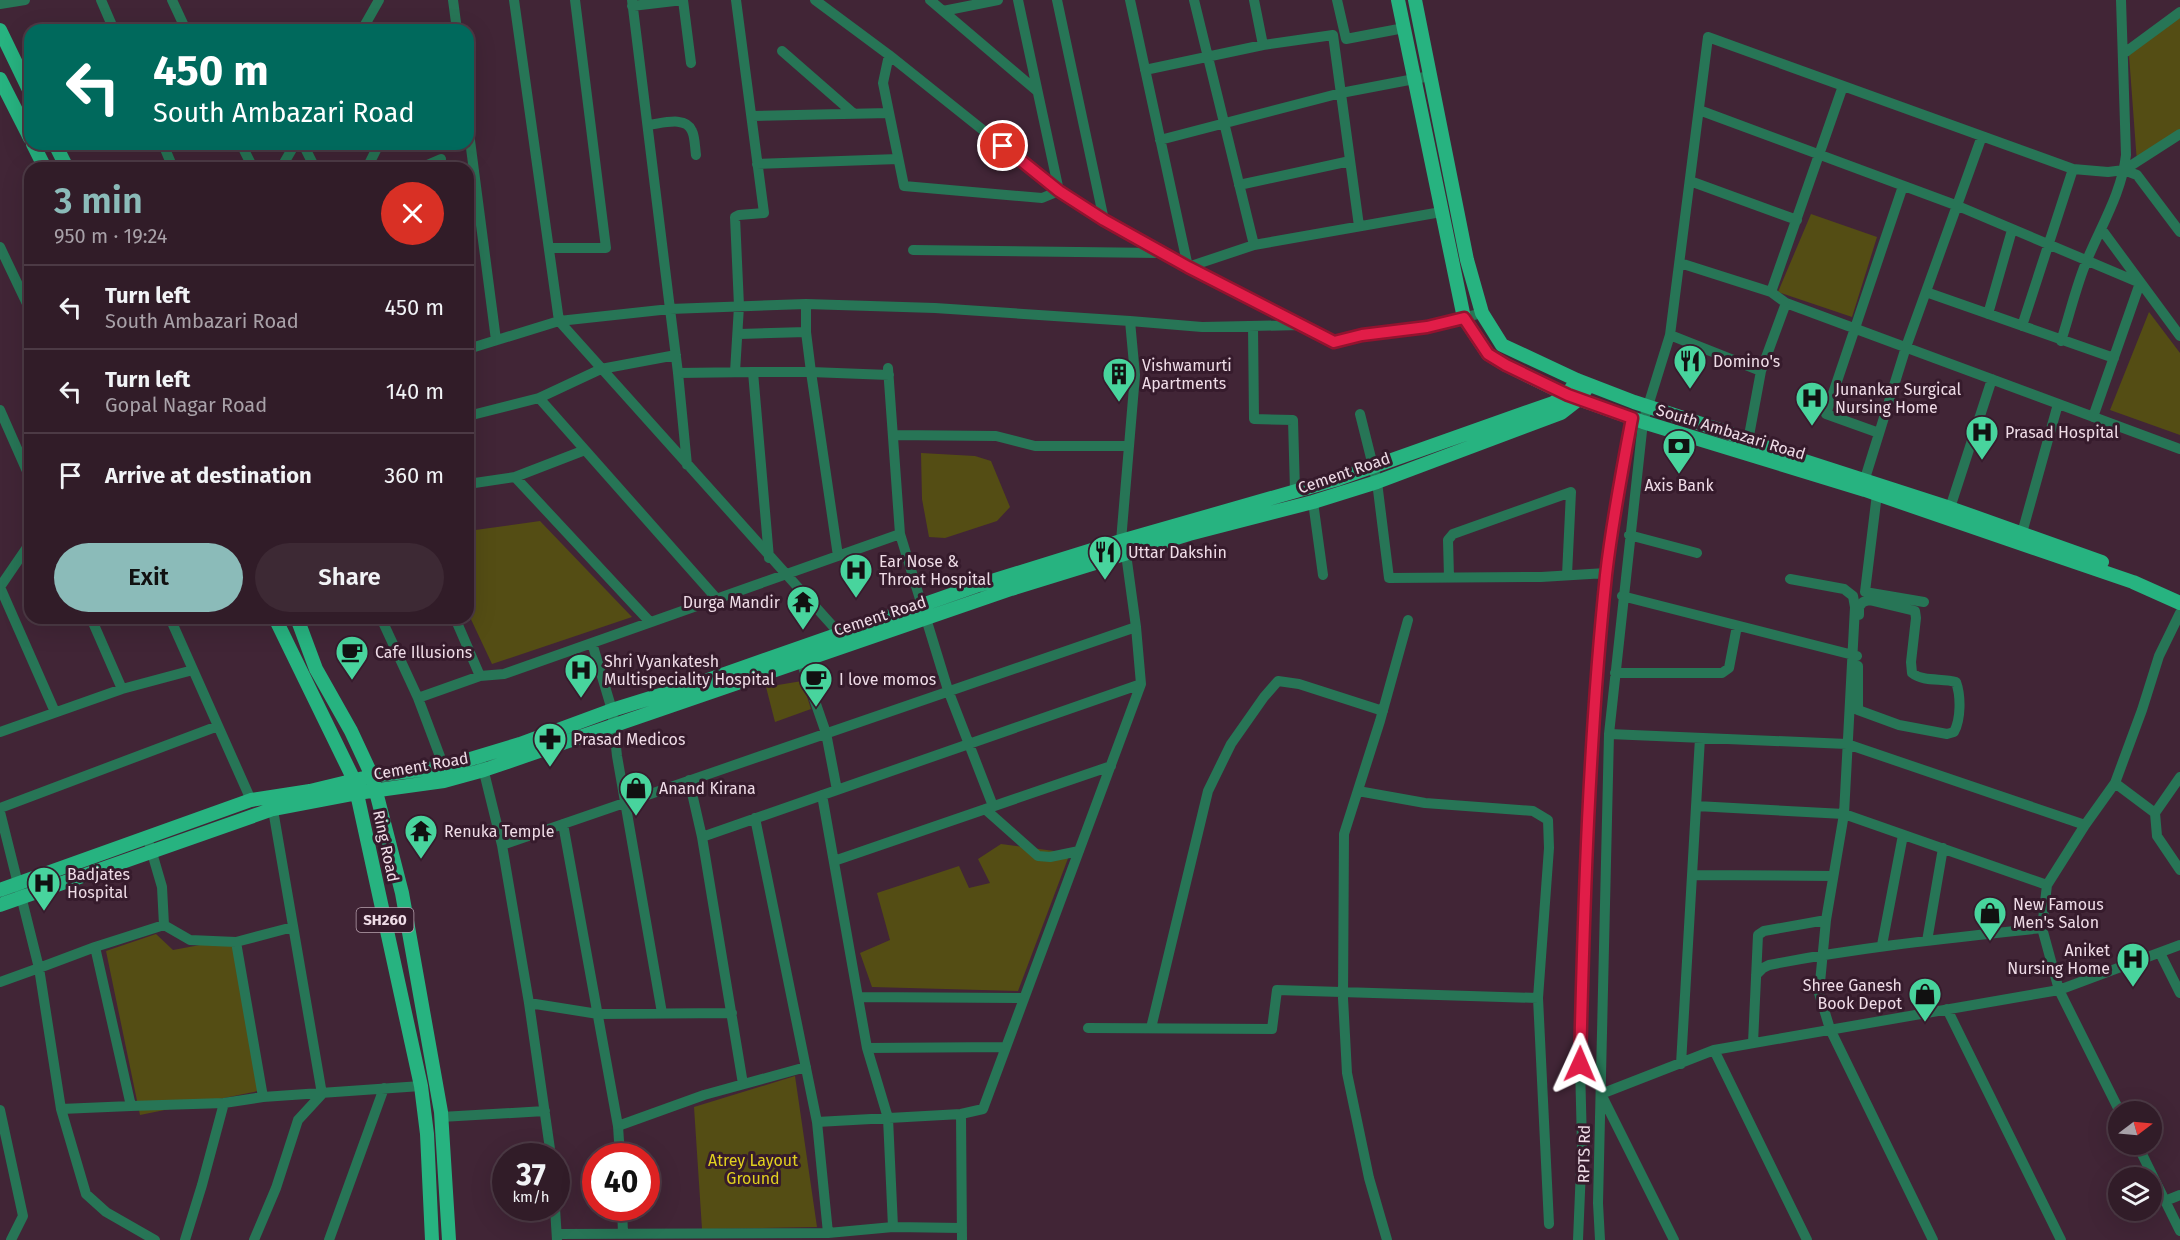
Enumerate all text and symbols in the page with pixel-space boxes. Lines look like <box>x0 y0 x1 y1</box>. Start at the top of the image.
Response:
text: 450 m <box>153 46 269 96</box>
icon: left <box>54 48 132 126</box>
text: South Ambazari Road <box>153 97 415 129</box>
pin <box>977 120 1028 171</box>
icon: arrive <box>986 129 1019 162</box>
text: 3 min <box>54 179 143 223</box>
button: close <box>381 182 444 245</box>
text: 950 m · 19:24 <box>54 224 167 248</box>
text: Turn left <box>105 282 190 309</box>
icon: left <box>54 291 87 324</box>
text: 450 m <box>385 294 444 321</box>
text: South Ambazari Road <box>105 309 299 333</box>
restaurant icon: Domino's <box>1672 343 1708 390</box>
place label: Domino's <box>1713 352 1780 371</box>
building icon: Vishwamurti Apartments <box>1101 356 1137 403</box>
place label: Vishwamurti Apartments <box>1142 356 1232 393</box>
text: Turn left <box>105 366 190 393</box>
icon: left <box>54 375 87 408</box>
text: 140 m <box>386 378 444 405</box>
hospital icon: Junankar Surgical Nursing Home <box>1794 380 1830 427</box>
place label: Junankar Surgical Nursing Home <box>1835 380 1962 417</box>
text: Gopal Nagar Road <box>105 393 267 417</box>
street label: South Ambazari Road <box>1654 400 1808 464</box>
hospital icon: Prasad Hospital <box>1964 414 2000 461</box>
place label: Prasad Hospital <box>2005 423 2119 442</box>
bank icon: Axis Bank <box>1661 428 1697 475</box>
street label: Cement Road <box>1295 448 1393 498</box>
icon: arrive <box>54 459 87 492</box>
text: Arrive at destination <box>105 462 312 489</box>
text: 360 m <box>384 462 444 489</box>
place label: Axis Bank <box>1644 476 1714 495</box>
restaurant icon: Uttar Dakshin <box>1087 534 1123 581</box>
button: Exit <box>54 543 243 612</box>
button: Share <box>255 543 444 612</box>
place label: Uttar Dakshin <box>1128 543 1227 562</box>
hospital icon: Ear Nose & Throat Hospital <box>838 552 874 599</box>
place label: Ear Nose & Throat Hospital <box>879 552 991 589</box>
temple icon: Durga Mandir <box>785 584 821 631</box>
street label: Cement Road <box>831 592 929 640</box>
place label: Durga Mandir <box>683 593 781 612</box>
cafe icon: Cafe Illusions <box>334 634 370 681</box>
place label: Cafe Illusions <box>375 643 472 662</box>
hospital icon: Shri Vyankatesh Multispeciality Hospital <box>563 652 599 699</box>
place label: Shri Vyankatesh Multispeciality Hospital <box>604 652 775 689</box>
cafe icon: I love momos <box>798 661 834 708</box>
place label: I love momos <box>839 670 936 689</box>
pharmacy icon: Prasad Medicos <box>532 721 568 768</box>
place label: Prasad Medicos <box>573 730 685 749</box>
street label: Cement Road <box>372 748 470 784</box>
shop icon: Anand Kirana <box>618 770 654 817</box>
place label: Anand Kirana <box>659 779 756 798</box>
street label: Ring Road <box>369 808 403 884</box>
temple icon: Renuka Temple <box>403 813 439 860</box>
place label: Renuka Temple <box>444 822 554 841</box>
hospital icon: Badjates Hospital <box>26 865 62 912</box>
place label: Badjates Hospital <box>67 865 130 902</box>
shop icon: New Famous Men's Salon <box>1972 895 2008 942</box>
place label: New Famous Men's Salon <box>2013 895 2104 932</box>
road number: SH260 <box>356 908 414 932</box>
place label: Aniket Nursing Home <box>2007 941 2110 978</box>
hospital icon: Aniket Nursing Home <box>2115 941 2151 988</box>
place label: Shree Ganesh Book Depot <box>1803 976 1902 1013</box>
shop icon: Shree Ganesh Book Depot <box>1907 976 1943 1023</box>
position arrow <box>1548 1032 1612 1096</box>
north arrow <box>2108 1101 2162 1155</box>
map controls <box>2108 1101 2162 1221</box>
street label: RPTS Rd <box>1574 1125 1594 1183</box>
speed limit sign: 40 <box>582 1143 660 1221</box>
park label: Atrey Layout Ground <box>708 1151 798 1188</box>
text: 37 <box>516 1157 546 1193</box>
button: layers <box>2108 1167 2162 1221</box>
text: km/h <box>512 1188 550 1206</box>

